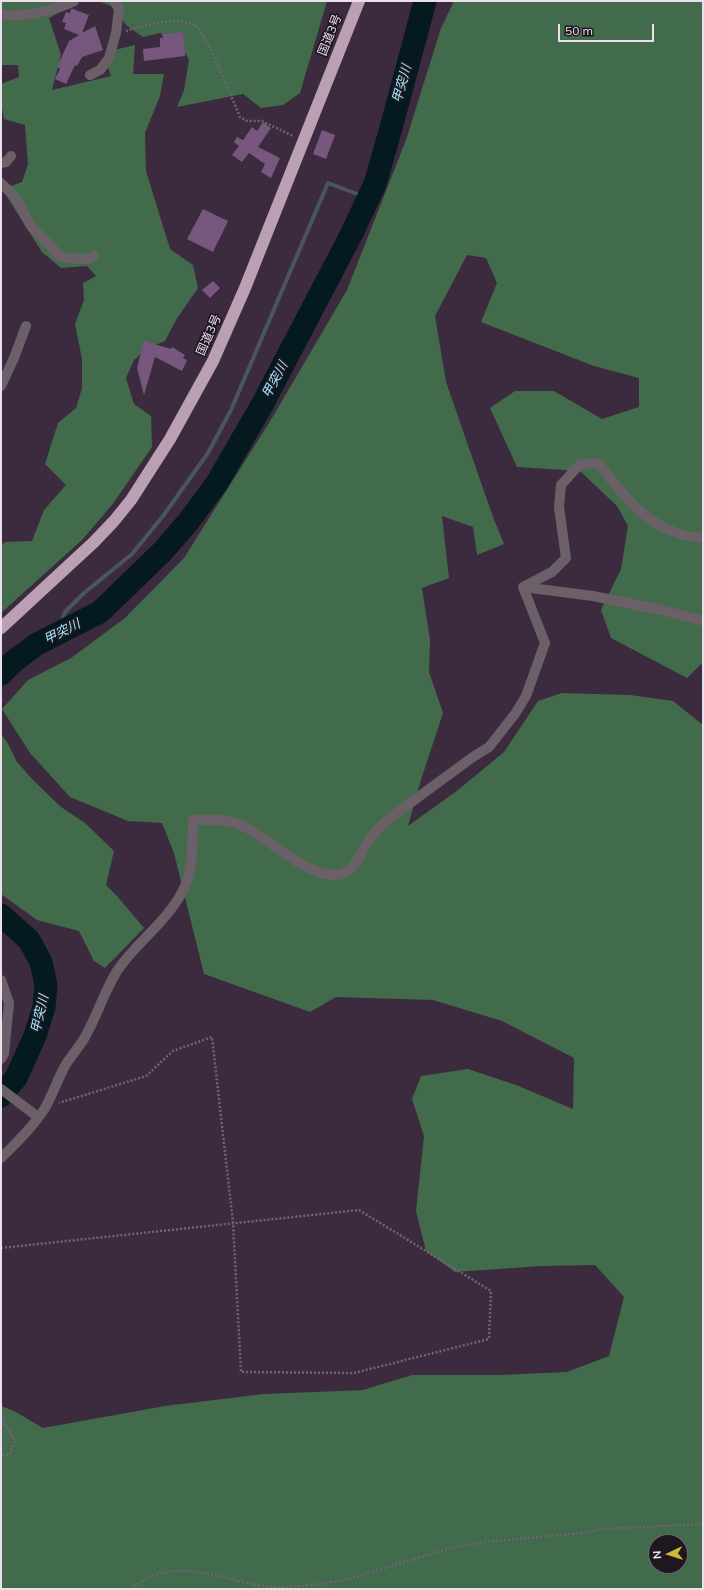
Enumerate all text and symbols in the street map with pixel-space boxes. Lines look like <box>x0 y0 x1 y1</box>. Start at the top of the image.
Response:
street label: 国道3号 <box>315 12 345 58</box>
scale bar <box>560 16 656 42</box>
text: 50 m <box>565 23 593 38</box>
water label: 甲突川 <box>389 63 415 105</box>
street label: 国道3号 <box>194 312 224 358</box>
water label: 甲突川 <box>259 359 291 401</box>
water label: 甲突川 <box>41 616 83 648</box>
water label: 甲突川 <box>28 993 52 1035</box>
north arrow <box>648 1534 688 1574</box>
text: N <box>650 1550 664 1559</box>

